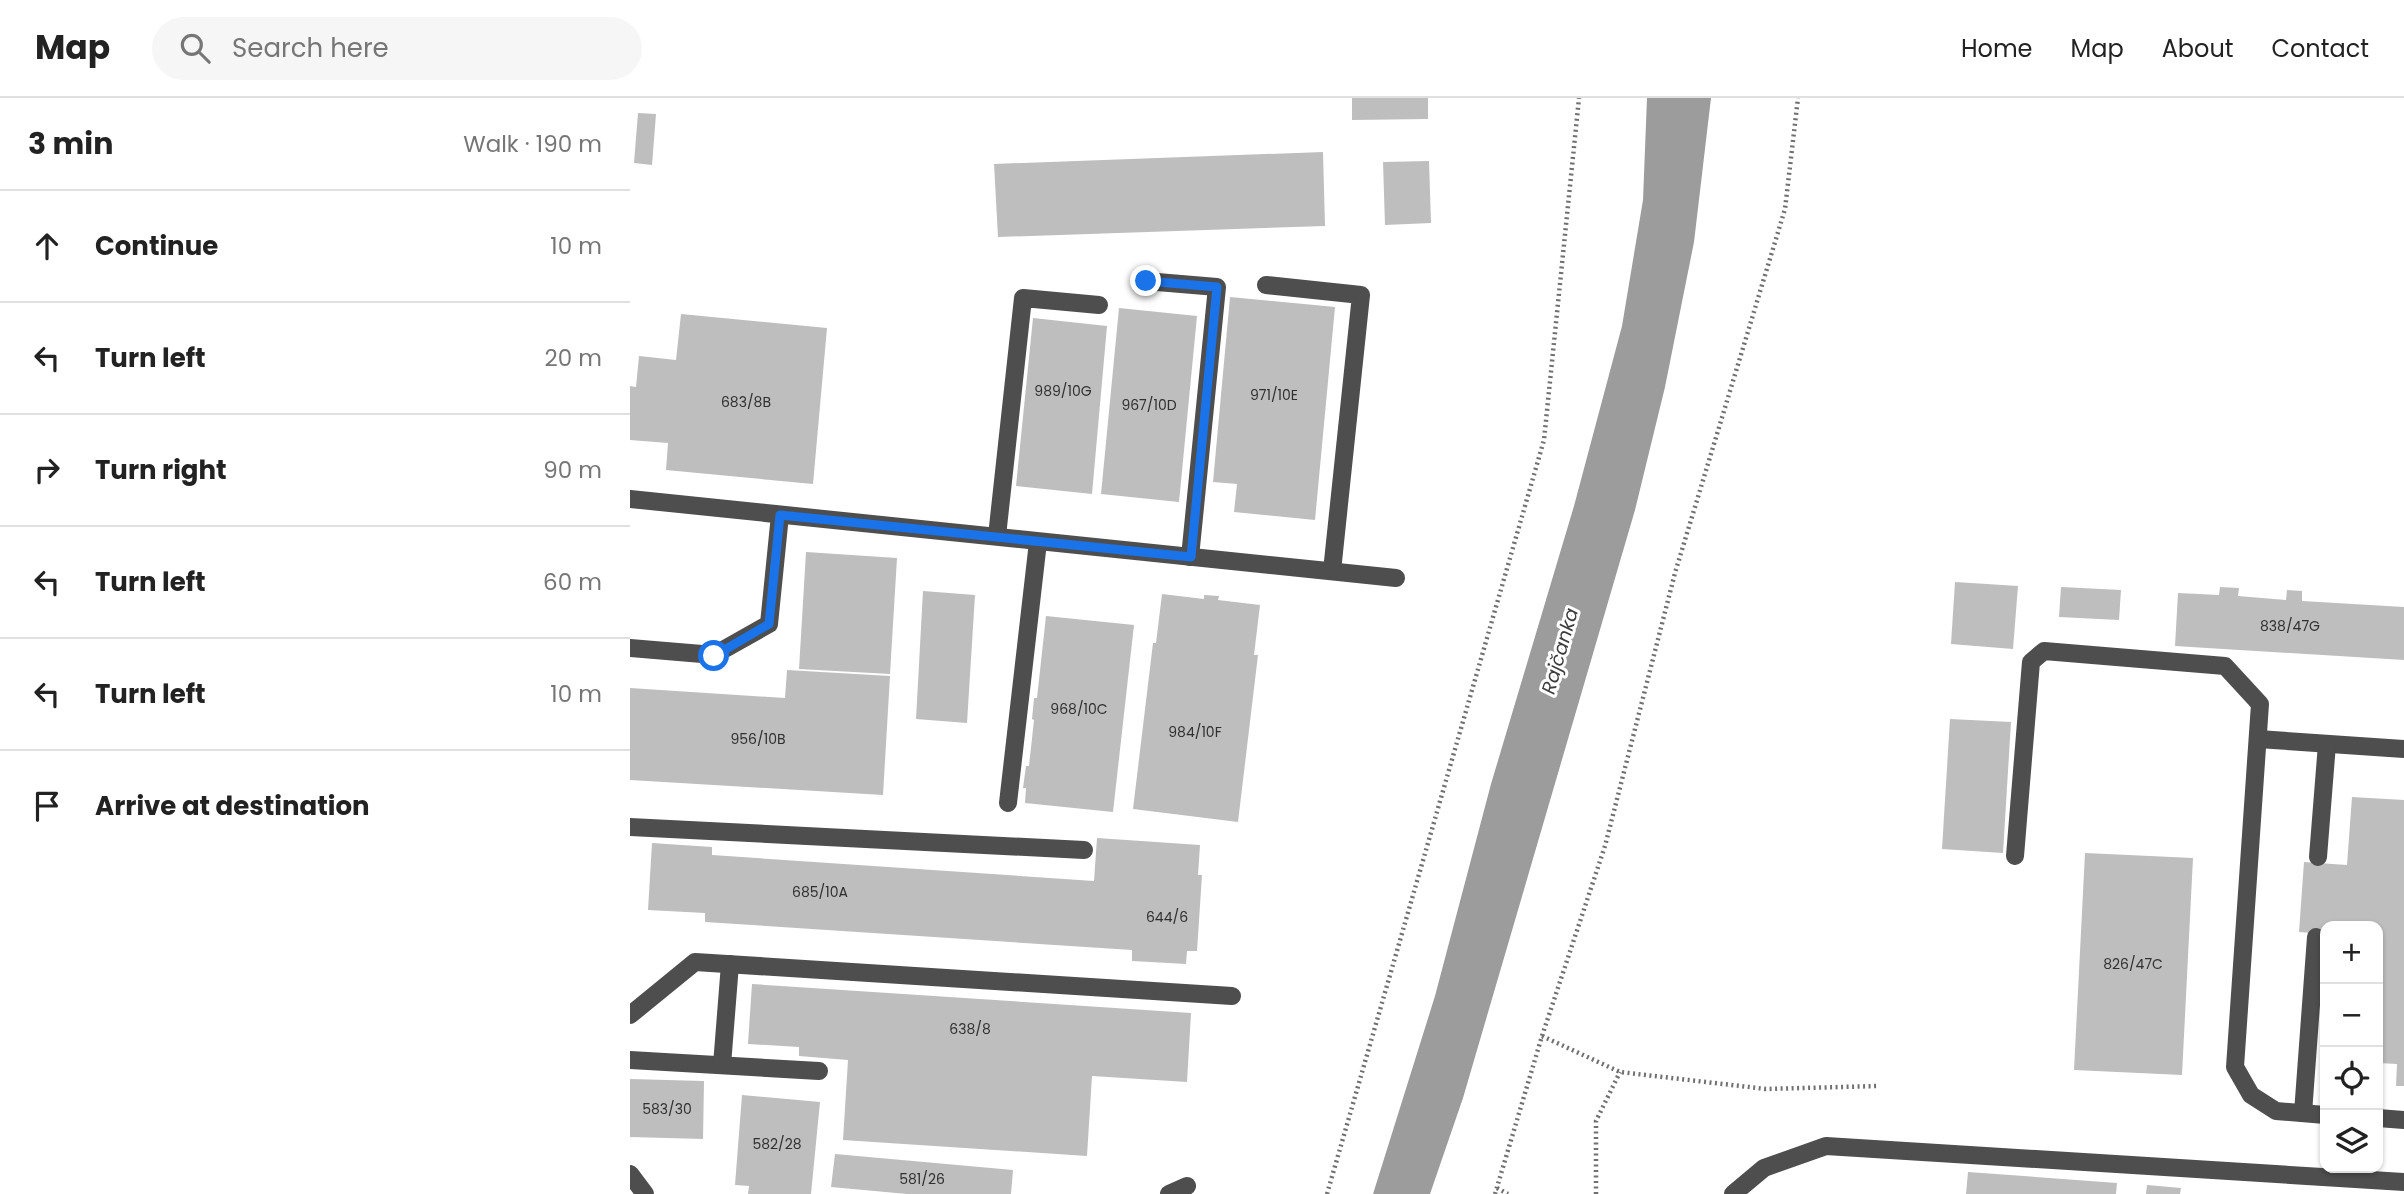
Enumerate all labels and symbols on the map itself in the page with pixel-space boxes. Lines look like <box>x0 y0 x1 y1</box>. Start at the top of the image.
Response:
route end <box>1130 265 1161 296</box>
house number: 989/10G <box>1034 381 1092 401</box>
house number: 971/10E <box>1250 385 1298 405</box>
house number: 683/8B <box>721 392 771 412</box>
house number: 967/10D <box>1121 395 1177 415</box>
water label: Rajčanka <box>1535 605 1585 697</box>
house number: 838/47G <box>2260 616 2320 636</box>
route start <box>698 640 729 671</box>
house number: 968/10C <box>1050 699 1108 719</box>
house number: 984/10F <box>1168 722 1222 742</box>
house number: 956/10B <box>730 729 786 749</box>
house number: 685/10A <box>792 882 848 902</box>
house number: 644/6 <box>1146 907 1188 927</box>
house number: 826/47C <box>2103 954 2163 974</box>
house number: 638/8 <box>949 1019 991 1039</box>
house number: 583/30 <box>642 1099 692 1119</box>
house number: 582/28 <box>752 1134 802 1154</box>
house number: 581/26 <box>899 1169 945 1189</box>

